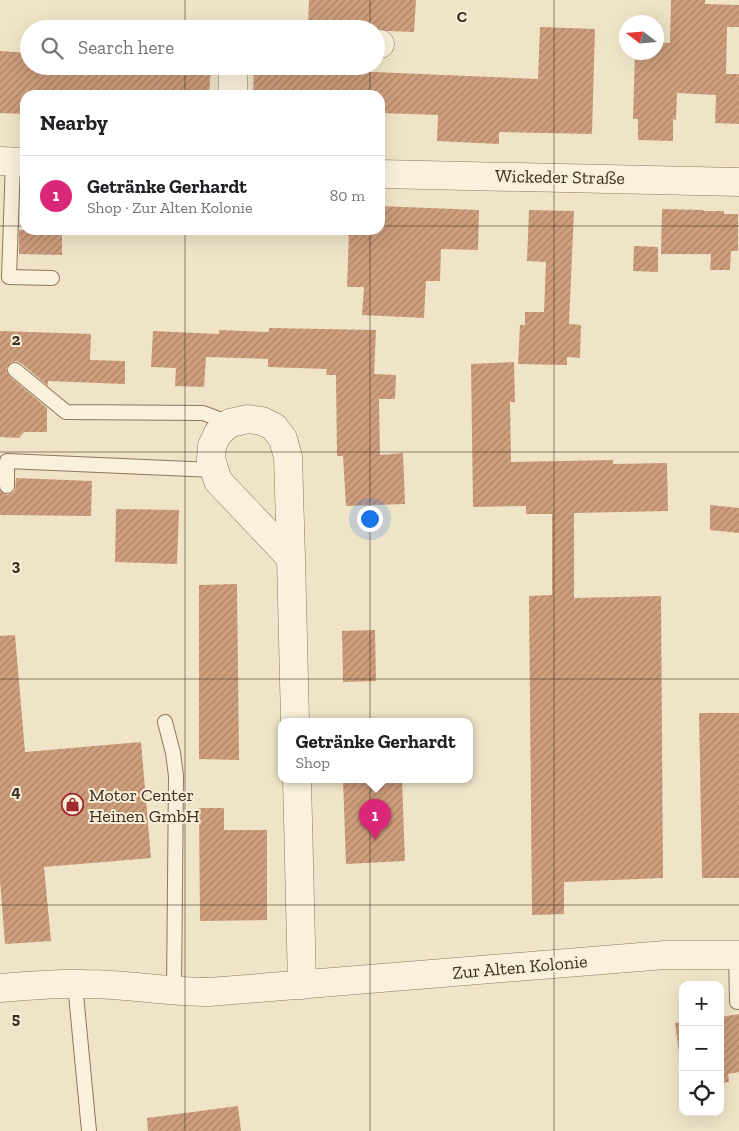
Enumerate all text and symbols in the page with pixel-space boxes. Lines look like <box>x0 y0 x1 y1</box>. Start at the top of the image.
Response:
text: C <box>457 7 467 26</box>
north arrow <box>619 15 664 60</box>
search box <box>20 20 385 75</box>
icon: search <box>38 34 66 62</box>
text: Search here <box>78 36 174 59</box>
text: Nearby <box>40 110 108 135</box>
street label: Wickeder Straße <box>495 165 625 189</box>
text: Getränke Gerhardt <box>87 175 247 198</box>
text: 1 <box>53 186 59 205</box>
text: 80 m <box>330 186 365 205</box>
text: Shop · Zur Alten Kolonie <box>87 198 253 217</box>
text: 2 <box>12 330 21 349</box>
your location <box>357 506 383 532</box>
text: 3 <box>12 556 21 575</box>
popup <box>278 718 473 783</box>
text: Getränke Gerhardt <box>296 730 455 753</box>
text: Shop <box>296 753 330 772</box>
text: 4 <box>11 782 21 801</box>
place label: Motor Center Heinen GmbH <box>89 784 200 827</box>
shop icon: Motor Center Heinen GmbH <box>61 793 85 817</box>
pin: 1 <box>359 799 391 840</box>
street label: Zur Alten Kolonie <box>452 950 588 984</box>
map controls <box>679 981 724 1116</box>
button: + <box>679 981 724 1026</box>
text: 5 <box>12 1009 20 1028</box>
button: − <box>679 1026 724 1071</box>
button: locate <box>679 1071 724 1116</box>

